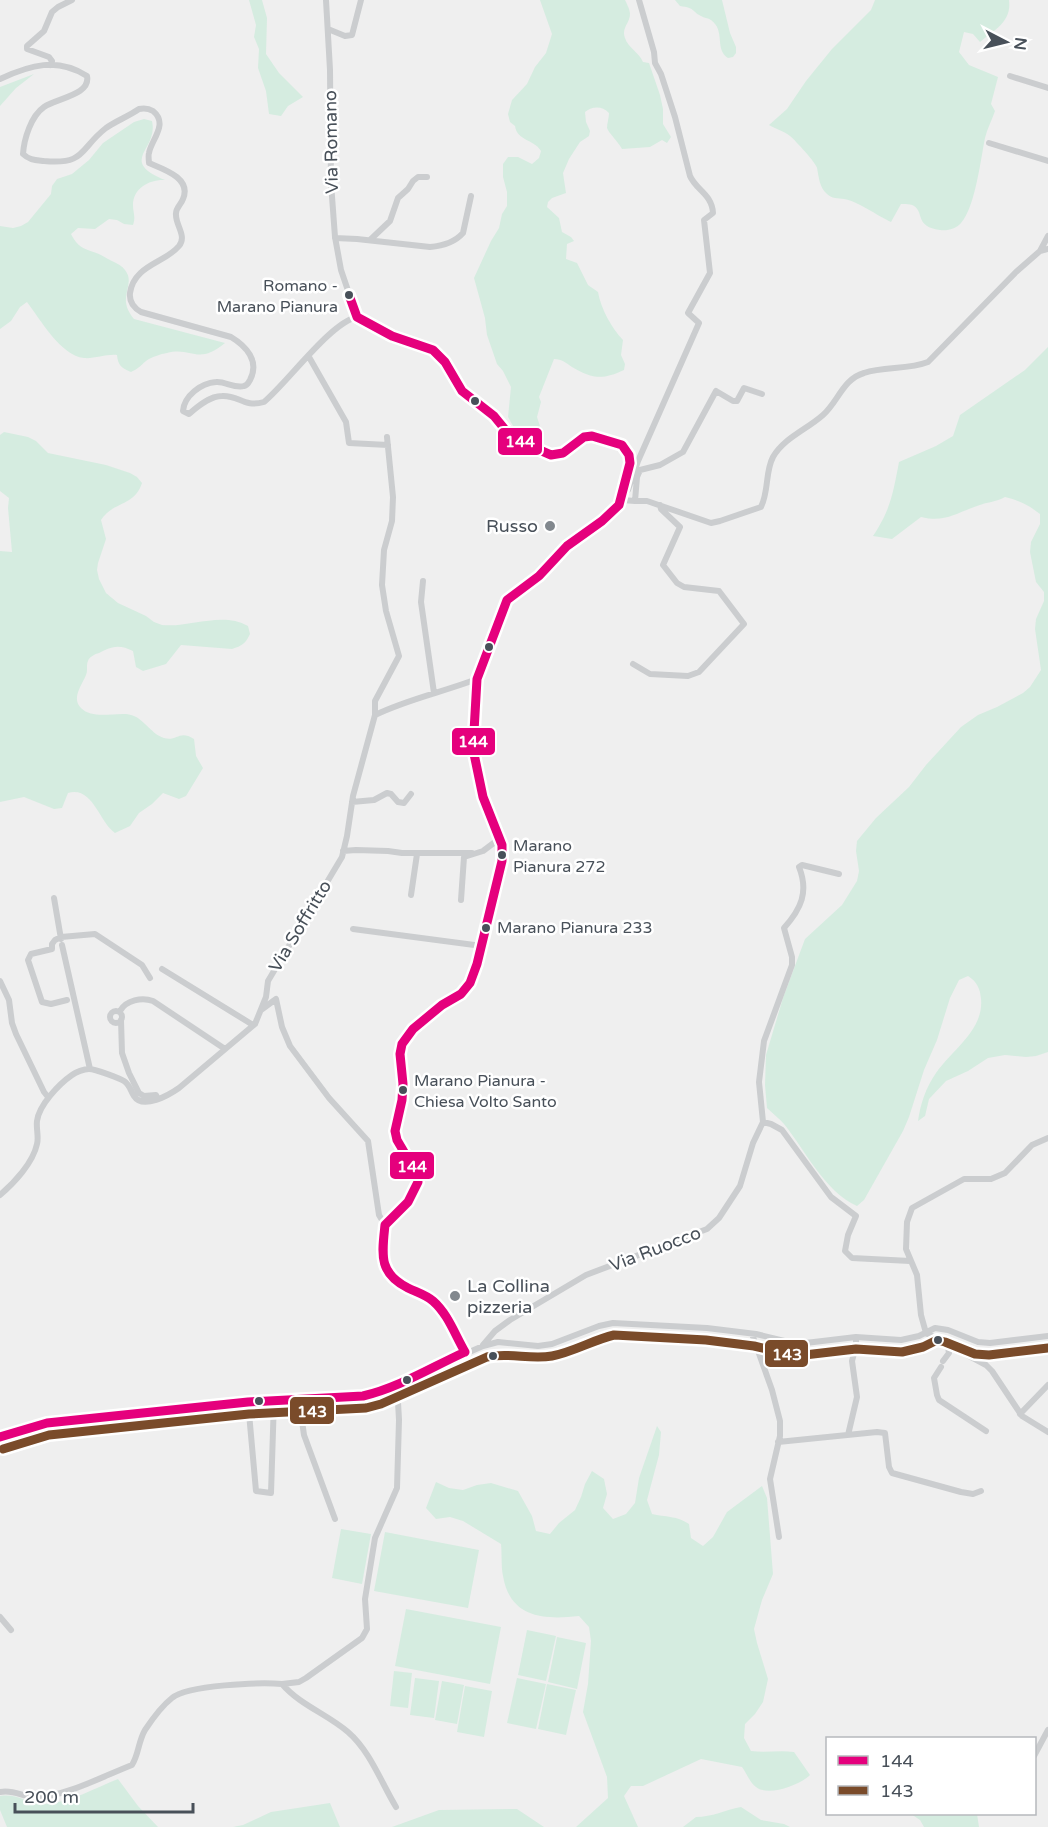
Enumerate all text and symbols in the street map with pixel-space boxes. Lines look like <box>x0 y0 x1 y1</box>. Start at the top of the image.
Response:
north arrow <box>976 12 1036 72</box>
text: N <box>1009 36 1031 51</box>
street label: Via Romano <box>319 90 343 194</box>
place label: Romano - Marano Pianura <box>217 276 338 317</box>
marker: Romano - Marano Pianura <box>343 289 355 301</box>
unlabelled marker <box>469 395 481 407</box>
line badge: 144 <box>497 427 543 456</box>
text: 144 <box>505 432 535 452</box>
place label: Russo <box>486 515 538 537</box>
marker: Russo <box>543 519 557 533</box>
unlabelled marker <box>483 641 495 653</box>
line badge: 144 <box>451 727 496 756</box>
text: 144 <box>458 732 488 752</box>
place label: Marano Pianura 272 <box>513 836 605 877</box>
marker: Marano Pianura 272 <box>496 849 508 861</box>
street label: Via Soffritto <box>264 876 336 976</box>
place label: Marano Pianura 233 <box>497 918 653 938</box>
marker: Marano Pianura 233 <box>480 922 492 934</box>
place label: Marano Pianura - Chiesa Volto Santo <box>414 1071 557 1112</box>
marker: Marano Pianura - Chiesa Volto Santo <box>397 1084 409 1096</box>
line badge: 144 <box>389 1151 435 1180</box>
text: 144 <box>397 1157 427 1177</box>
street label: Via Ruocco <box>606 1221 704 1277</box>
place label: La Collina pizzeria <box>467 1275 550 1318</box>
marker: La Collina pizzeria <box>448 1289 462 1303</box>
unlabelled marker <box>932 1334 944 1346</box>
line badge: 143 <box>764 1339 809 1368</box>
text: 143 <box>772 1345 802 1365</box>
unlabelled marker <box>487 1350 499 1362</box>
unlabelled marker <box>401 1374 413 1386</box>
unlabelled marker <box>253 1395 265 1407</box>
line badge: 143 <box>289 1396 335 1425</box>
text: 143 <box>297 1402 327 1422</box>
legend <box>826 1737 1036 1815</box>
text: 144 <box>880 1750 914 1772</box>
scale bar <box>15 1776 194 1814</box>
text: 143 <box>880 1780 914 1802</box>
text: 200 m <box>24 1786 79 1808</box>

